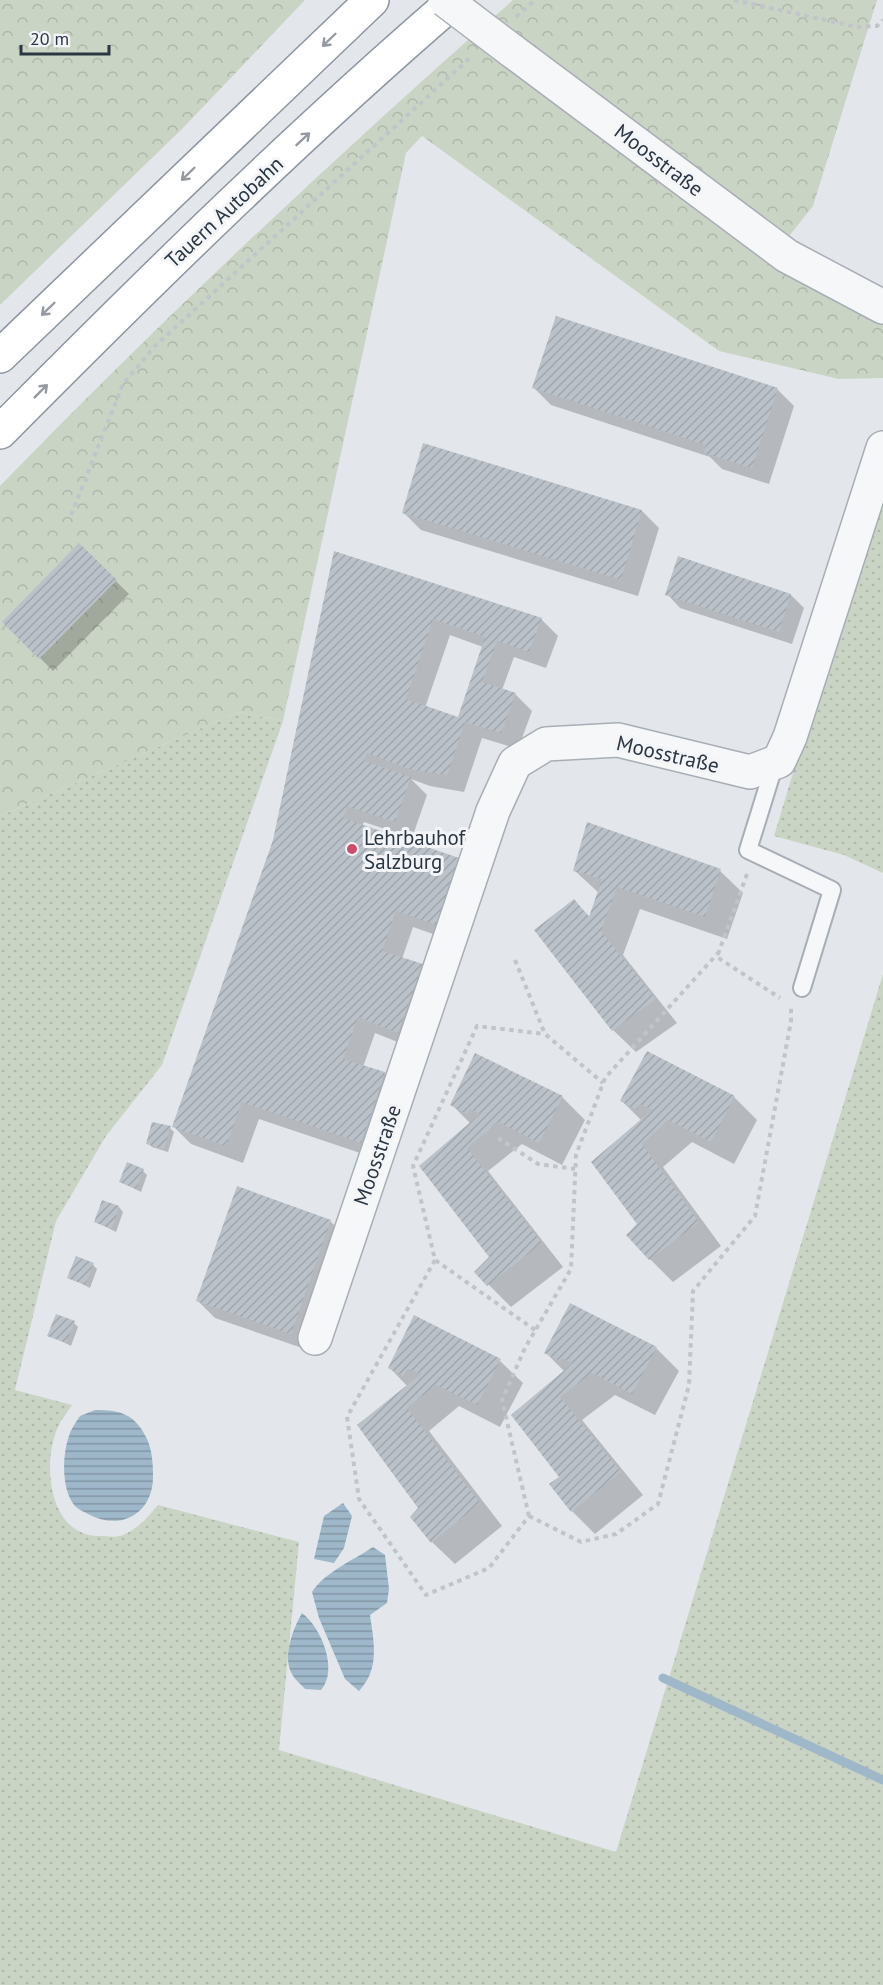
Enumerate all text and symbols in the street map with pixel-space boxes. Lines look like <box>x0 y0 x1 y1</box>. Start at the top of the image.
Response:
scale bar <box>21 18 110 56</box>
text: 20 m <box>30 27 69 50</box>
one-way arrow <box>322 32 337 47</box>
street label: Moosstraße <box>609 118 709 202</box>
one-way arrow <box>295 132 310 146</box>
street label: Tauern Autobahn <box>159 150 289 274</box>
one-way arrow <box>180 167 195 181</box>
one-way arrow <box>40 302 55 317</box>
one-way arrow <box>34 383 49 398</box>
street label: Moosstraße <box>614 729 722 779</box>
place label: Lehrbauhof Salzburg <box>364 824 466 875</box>
marker: Lehrbauhof Salzburg <box>345 842 359 856</box>
street label: Moosstraße <box>347 1101 407 1209</box>

